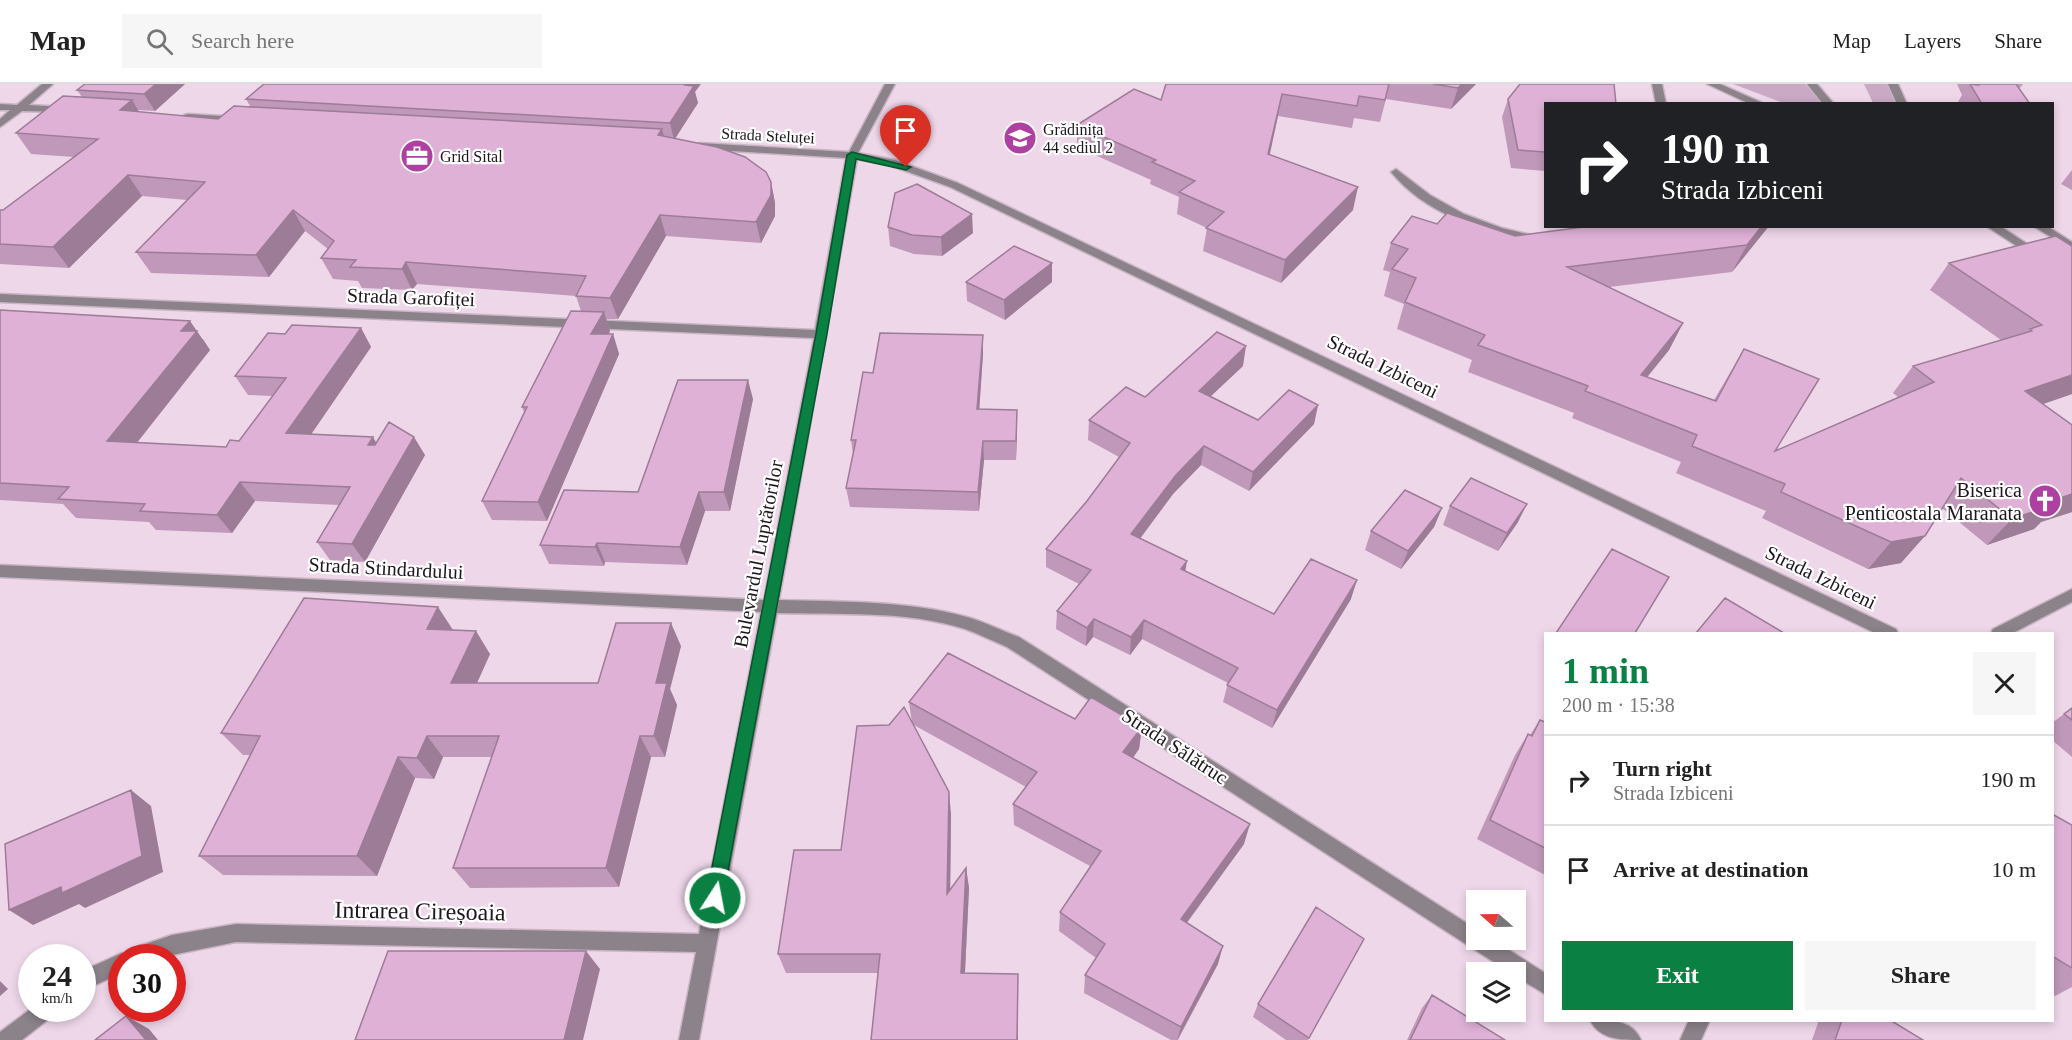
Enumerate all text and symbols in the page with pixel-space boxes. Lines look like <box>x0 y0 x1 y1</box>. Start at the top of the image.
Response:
search box <box>122 14 542 68</box>
text: Map <box>30 25 86 56</box>
icon: search <box>143 25 176 58</box>
text: Search here <box>191 28 294 53</box>
text: Map <box>1833 29 1871 53</box>
text: Layers <box>1904 29 1961 53</box>
text: Share <box>1994 29 2042 53</box>
pin <box>880 105 931 167</box>
icon: arrive <box>889 114 922 147</box>
school or university icon: Grădinița 44 sediul 2 <box>1002 120 1038 156</box>
place label: Grădinița 44 sediul 2 <box>1043 121 1113 156</box>
street label: Strada Steluței <box>721 125 816 147</box>
icon: right <box>1562 126 1640 204</box>
text: 190 m <box>1661 126 1770 172</box>
office icon: Grid Sital <box>399 138 435 174</box>
place label: Grid Sital <box>440 148 503 165</box>
text: Strada Izbiceni <box>1661 175 1824 205</box>
street label: Strada Garofiței <box>346 284 476 311</box>
street label: Strada Izbiceni <box>1324 330 1442 402</box>
street label: Bulevardul Luptătorilor <box>729 458 788 650</box>
place label: Biserica Penticostala Maranata <box>1845 479 2022 524</box>
church icon: Biserica Penticostala Maranata <box>2027 483 2063 519</box>
street label: Strada Izbiceni <box>1762 541 1880 613</box>
street label: Strada Stindardului <box>308 553 464 583</box>
text: 1 min <box>1562 651 1649 691</box>
button: close <box>1973 652 2036 715</box>
text: 200 m · 15:38 <box>1562 694 1675 716</box>
street label: Strada Sălătruc <box>1118 704 1232 788</box>
text: Turn right <box>1613 756 1712 781</box>
icon: right <box>1562 764 1595 797</box>
text: 190 m <box>1980 767 2036 792</box>
text: Strada Izbiceni <box>1613 782 1734 804</box>
icon: arrive <box>1562 854 1595 887</box>
text: Arrive at destination <box>1613 857 1809 882</box>
text: 10 m <box>1991 857 2036 882</box>
position arrow <box>683 866 747 930</box>
north arrow <box>1466 890 1526 950</box>
map controls <box>1466 890 1526 1022</box>
street label: Intrarea Cireșoaia <box>334 897 506 925</box>
button: Exit <box>1562 941 1793 1010</box>
button: Share <box>1805 941 2036 1010</box>
speed limit sign: 30 <box>108 944 186 1022</box>
text: 24 <box>42 959 72 992</box>
button: layers <box>1466 962 1526 1022</box>
text: km/h <box>42 990 72 1006</box>

